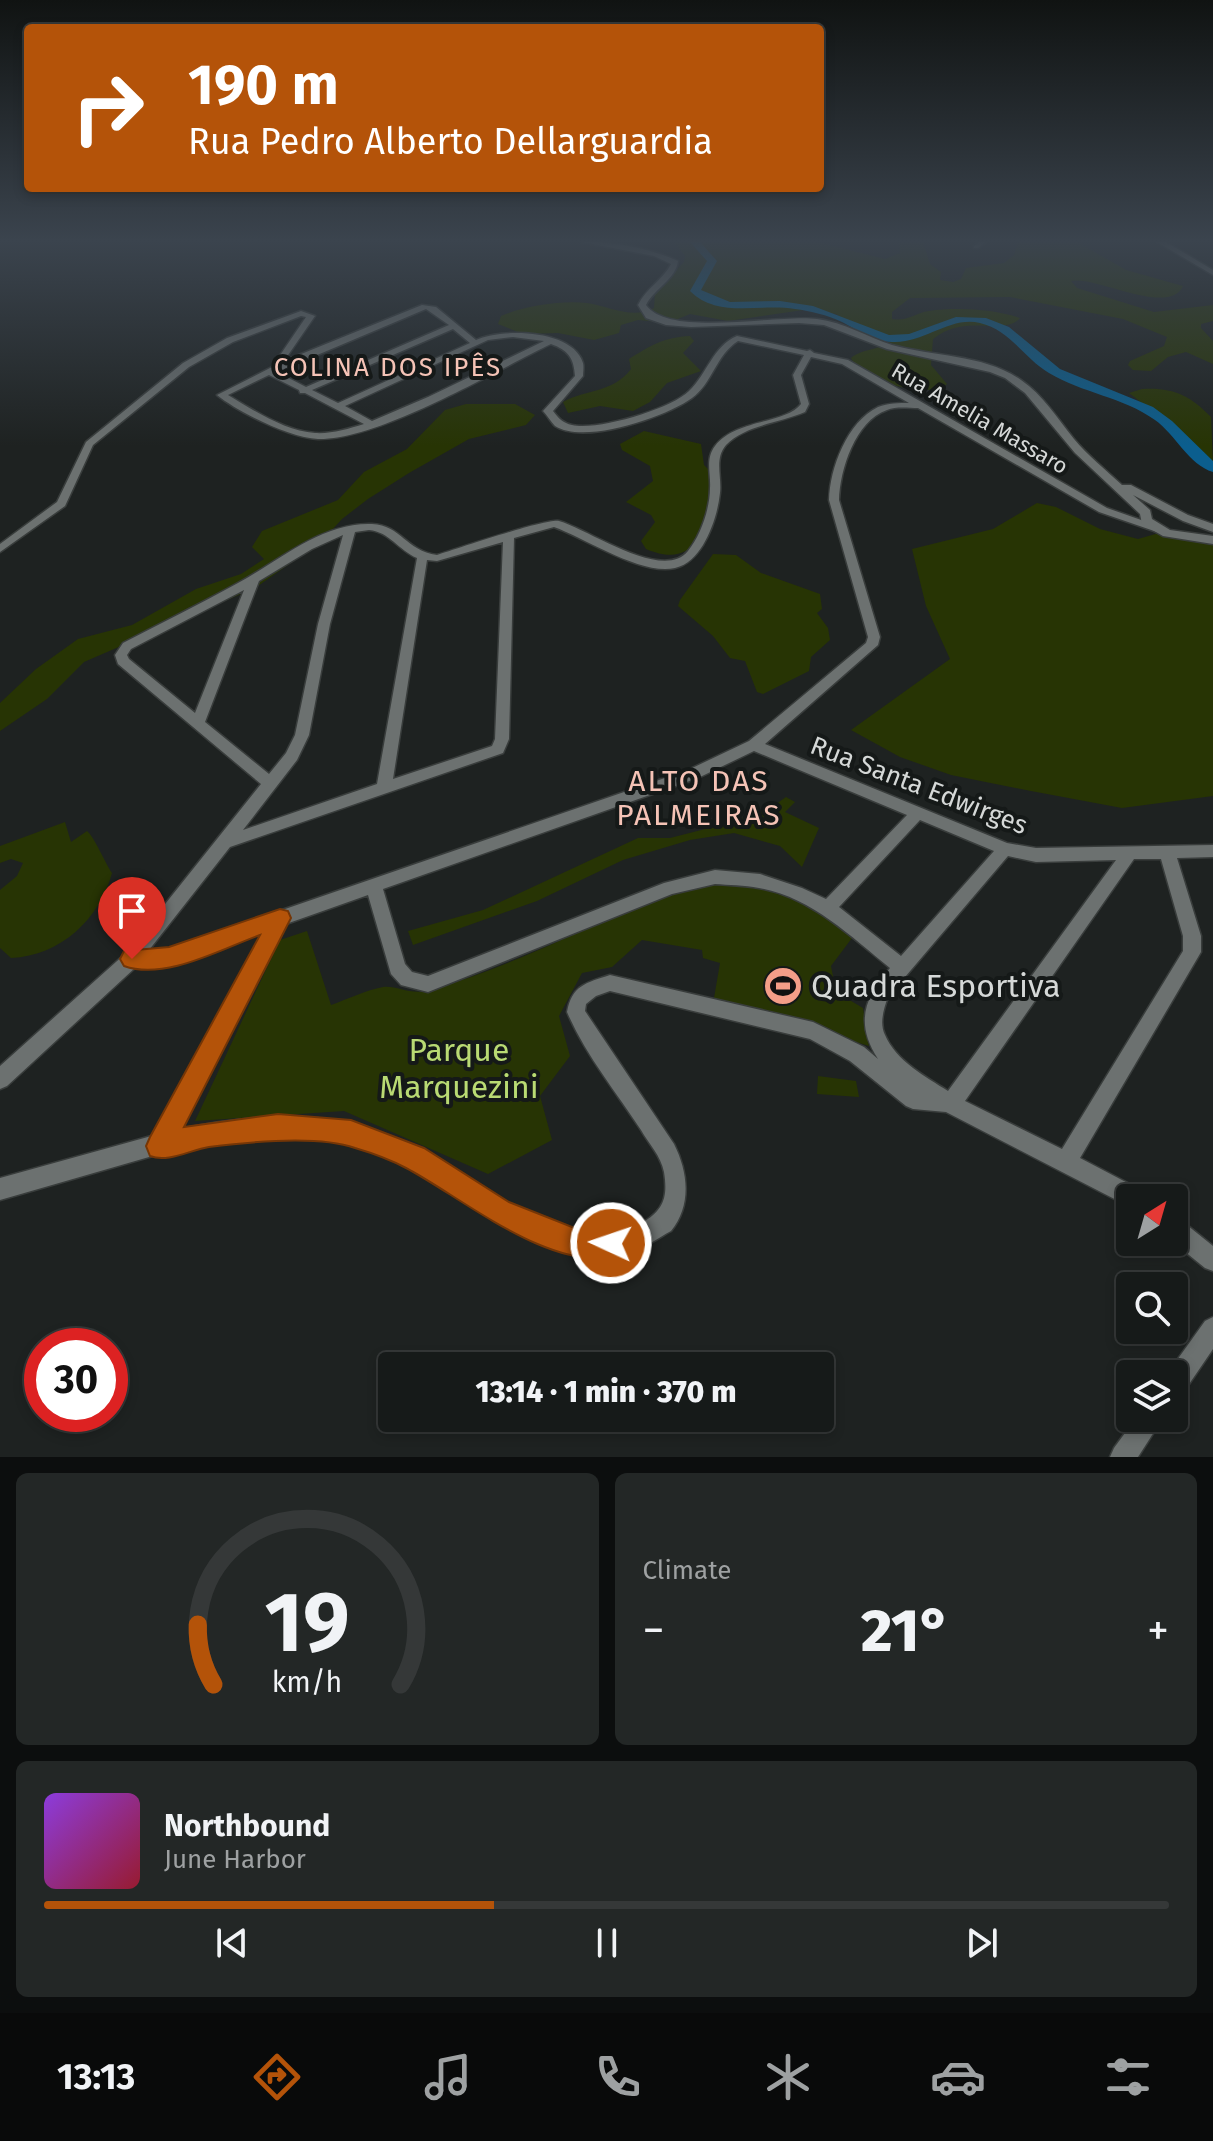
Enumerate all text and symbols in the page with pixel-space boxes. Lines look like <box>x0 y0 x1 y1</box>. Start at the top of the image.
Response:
text: 190 m <box>188 52 339 119</box>
icon: right <box>56 56 160 160</box>
text: Rua Pedro Alberto Dellarguardia <box>188 120 713 164</box>
district label: COLINA DOS IPÊS <box>274 352 502 383</box>
street label: Rua Amelia Massaro <box>887 357 1073 480</box>
street label: Rua Santa Edwirges <box>806 730 1032 841</box>
district label: ALTO DAS PALMEIRAS <box>616 763 782 833</box>
pin <box>98 877 166 959</box>
icon: arrive <box>110 889 154 933</box>
sports icon: Quadra Esportiva <box>762 965 804 1007</box>
place label: Quadra Esportiva <box>811 967 1061 1005</box>
park label: Parque Marquezini <box>379 1031 539 1106</box>
north arrow <box>1116 1184 1188 1256</box>
map controls <box>1116 1184 1188 1432</box>
position arrow <box>569 1201 653 1285</box>
button: search <box>1116 1272 1188 1344</box>
speed limit sign: 30 <box>24 1328 128 1432</box>
button: layers <box>1116 1360 1188 1432</box>
text: 13:14 · 1 min · 370 m <box>476 1374 736 1410</box>
text: Climate <box>643 1555 731 1586</box>
text: 19 <box>265 1573 350 1673</box>
text: 21° <box>861 1595 951 1667</box>
text: − <box>643 1604 665 1657</box>
text: + <box>1147 1604 1169 1657</box>
text: km/h <box>272 1665 343 1700</box>
text: Northbound <box>164 1808 330 1844</box>
text: June Harbor <box>164 1844 306 1875</box>
icon: previous <box>210 1921 254 1965</box>
icon: pause <box>585 1921 629 1965</box>
icon: next <box>960 1921 1004 1965</box>
icon: directions <box>249 2049 305 2105</box>
icon: music <box>420 2049 476 2105</box>
icon: phone <box>590 2049 646 2105</box>
icon: climate <box>760 2049 816 2105</box>
icon: car <box>930 2049 986 2105</box>
icon: filters <box>1100 2049 1156 2105</box>
text: 13:13 <box>57 2055 135 2099</box>

